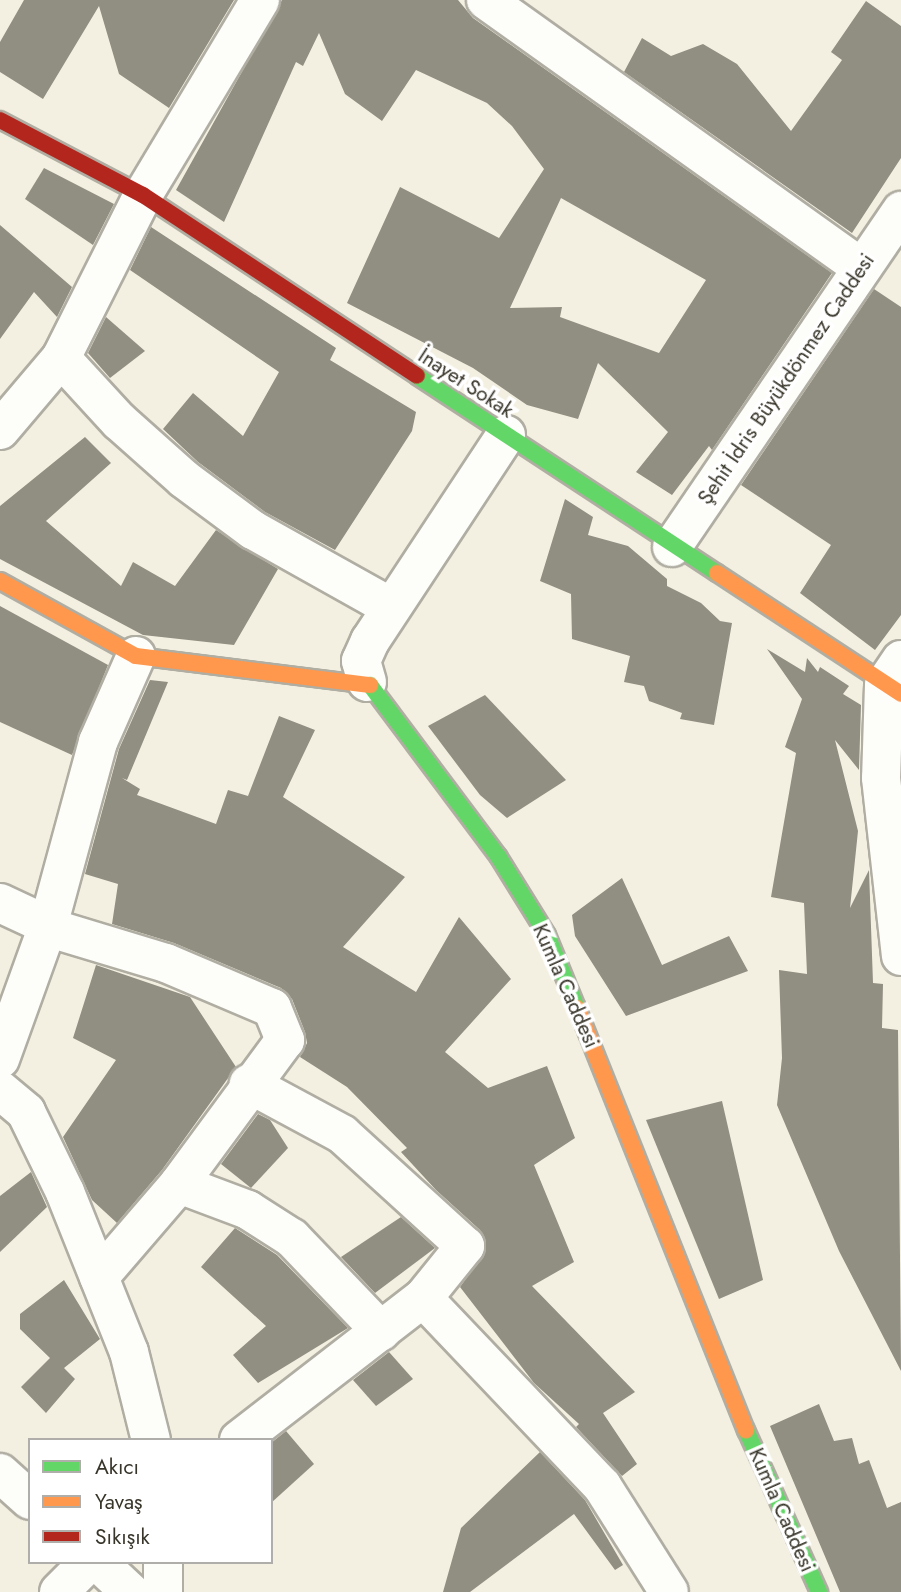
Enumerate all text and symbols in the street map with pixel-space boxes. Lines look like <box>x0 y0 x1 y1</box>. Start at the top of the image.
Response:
street label: Şehit İdris Büyükdönmez Caddesi <box>692 249 880 509</box>
street label: İnayet Sokak <box>414 343 518 423</box>
street label: Kumla Caddesi <box>527 920 605 1052</box>
legend <box>28 1438 273 1564</box>
street label: Kumla Caddesi <box>743 1444 821 1576</box>
text: Akıcı <box>95 1452 139 1482</box>
text: Yavaş <box>95 1487 142 1517</box>
text: Sıkışık <box>95 1522 150 1552</box>

